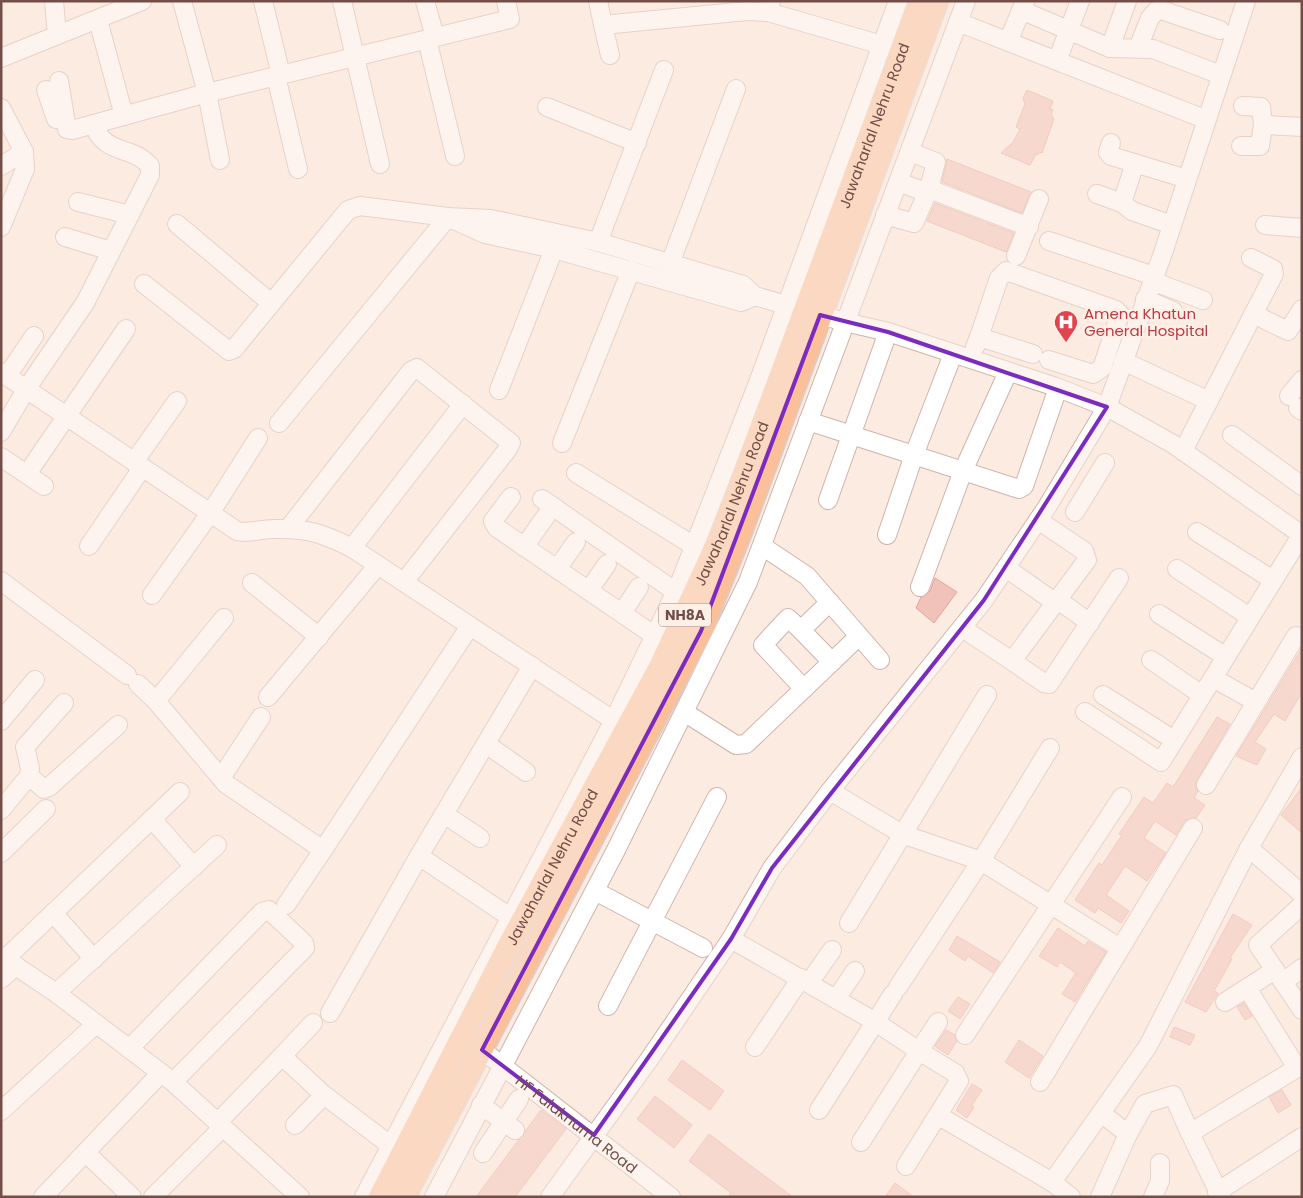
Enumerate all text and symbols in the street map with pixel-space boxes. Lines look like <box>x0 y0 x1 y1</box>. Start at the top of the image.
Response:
street label: Jawaharlal Nehru Road <box>833 40 914 211</box>
place label: Amena Khatun General Hospital <box>1084 303 1208 341</box>
hospital icon: Amena Khatun General Hospital <box>1053 309 1079 343</box>
street label: Jawaharlal Nehru Road <box>689 418 773 589</box>
road number: NH8A <box>659 604 711 626</box>
street label: Jawaharlal Nehru Road <box>500 785 602 949</box>
street label: HF Falaknuma Road <box>511 1070 642 1178</box>

